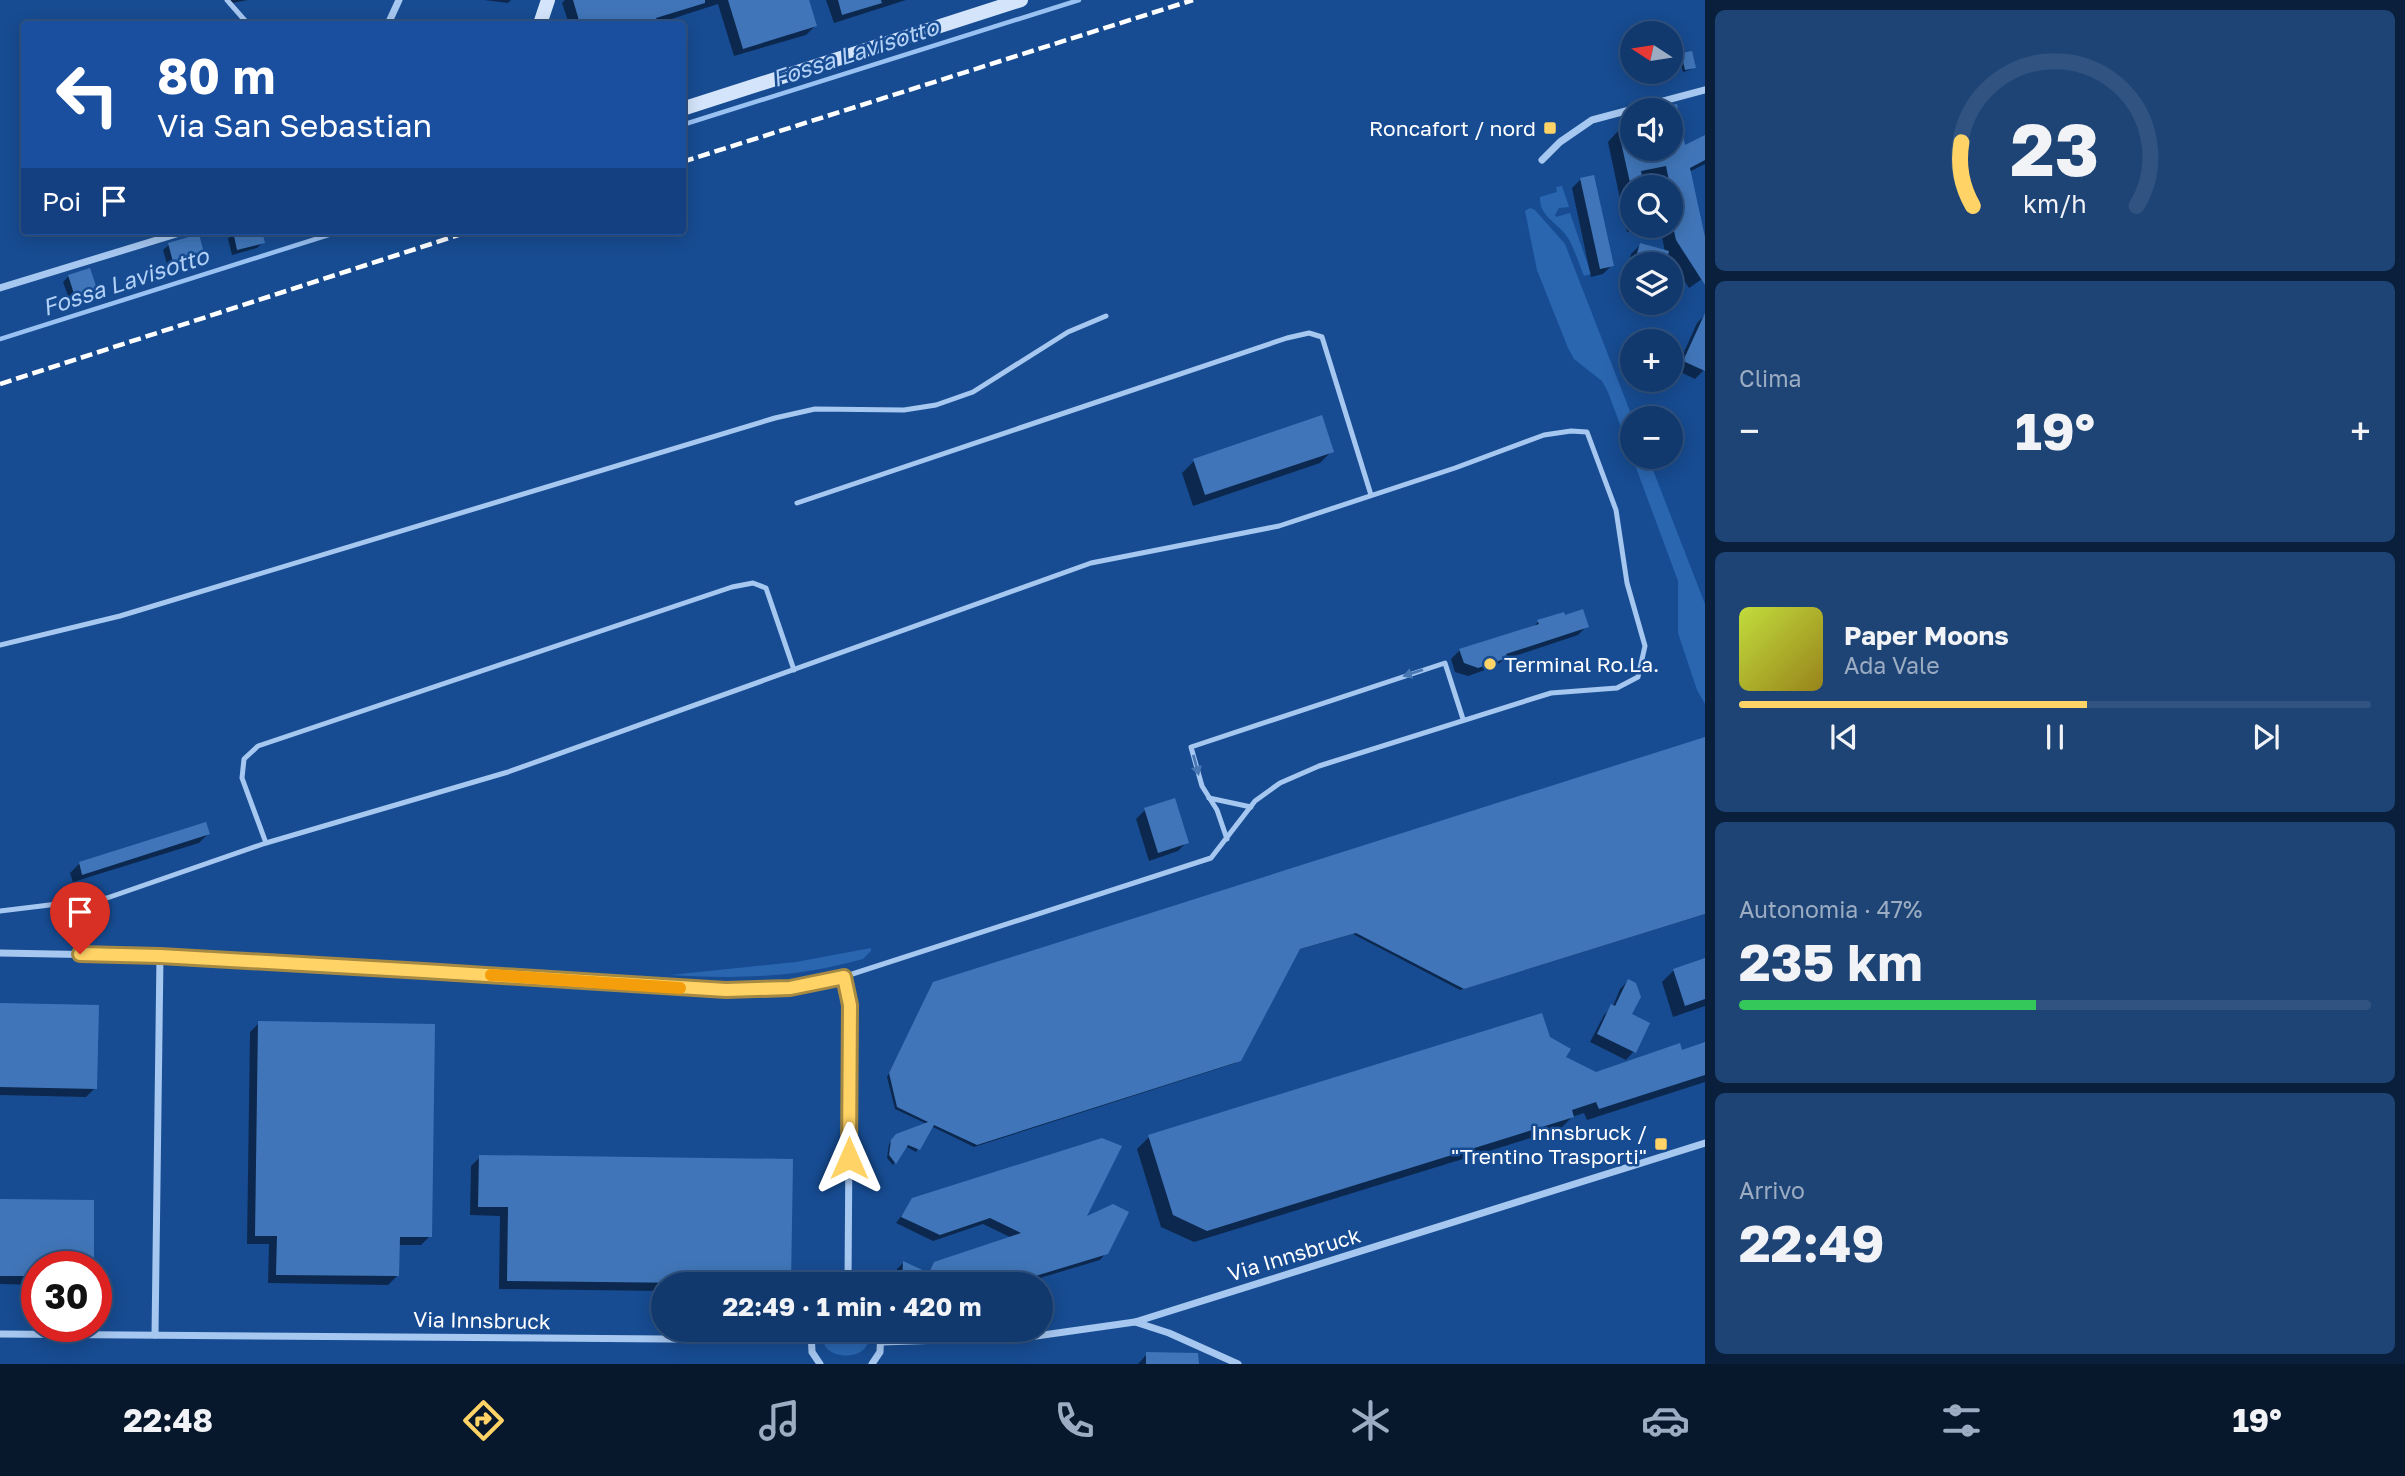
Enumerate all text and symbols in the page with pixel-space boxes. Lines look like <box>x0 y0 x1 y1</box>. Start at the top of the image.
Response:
water label: Fossa Lavisotto <box>768 12 943 92</box>
north arrow <box>1620 21 1684 84</box>
map controls <box>1620 21 1683 469</box>
text: 80 m <box>157 46 275 105</box>
icon: left <box>42 49 133 140</box>
button: sound <box>1620 98 1683 161</box>
text: Via San Sebastian <box>157 106 432 144</box>
text: 23 <box>2011 106 2099 193</box>
place label: Roncafort / nord <box>1369 115 1536 141</box>
marker: Roncafort / nord <box>1542 120 1558 136</box>
button: search <box>1620 175 1683 238</box>
icon: arrive <box>95 182 133 220</box>
text: Poi <box>42 186 81 217</box>
text: km/h <box>2023 188 2087 219</box>
water label: Fossa Lavisotto <box>38 241 213 321</box>
button: layers <box>1620 252 1683 315</box>
button: + <box>1620 329 1683 392</box>
text: Clima <box>1739 364 1802 392</box>
text: 19° <box>2015 399 2095 461</box>
button: − <box>1620 406 1683 469</box>
text: − <box>1739 408 1760 453</box>
text: + <box>2350 408 2371 453</box>
text: Paper Moons <box>1844 620 2009 651</box>
place label: Terminal Ro.La. <box>1504 651 1659 677</box>
text: Ada Vale <box>1844 651 1940 679</box>
marker: Terminal Ro.La. <box>1482 656 1498 672</box>
one-way arrow <box>1403 668 1424 679</box>
icon: previous <box>1825 718 1863 756</box>
icon: pause <box>2036 718 2074 756</box>
icon: next <box>2247 718 2285 756</box>
one-way arrow <box>1191 754 1202 776</box>
pin <box>50 882 110 954</box>
icon: arrive <box>61 893 99 931</box>
text: Autonomia · 47% <box>1739 895 1922 923</box>
text: 235 km <box>1739 930 1923 992</box>
place label: Innsbruck / "Trentino Trasporti" <box>1451 1119 1647 1169</box>
position arrow <box>812 1121 886 1195</box>
marker: Innsbruck / "Trentino Trasporti" <box>1653 1136 1669 1152</box>
text: Arrivo <box>1739 1176 1805 1204</box>
text: 22:49 <box>1739 1211 1885 1273</box>
street label: Via Innsbruck <box>1224 1221 1364 1287</box>
speed limit sign: 30 <box>21 1251 112 1342</box>
text: 22:49 · 1 min · 420 m <box>722 1291 982 1322</box>
street label: Via Innsbruck <box>413 1306 551 1334</box>
icon: directions <box>459 1396 508 1445</box>
icon: music <box>755 1396 804 1445</box>
icon: phone <box>1050 1396 1099 1445</box>
icon: climate <box>1346 1396 1395 1445</box>
icon: car <box>1641 1396 1690 1445</box>
icon: filters <box>1937 1396 1986 1445</box>
text: 22:48 <box>123 1401 213 1439</box>
text: 19° <box>2232 1401 2282 1439</box>

